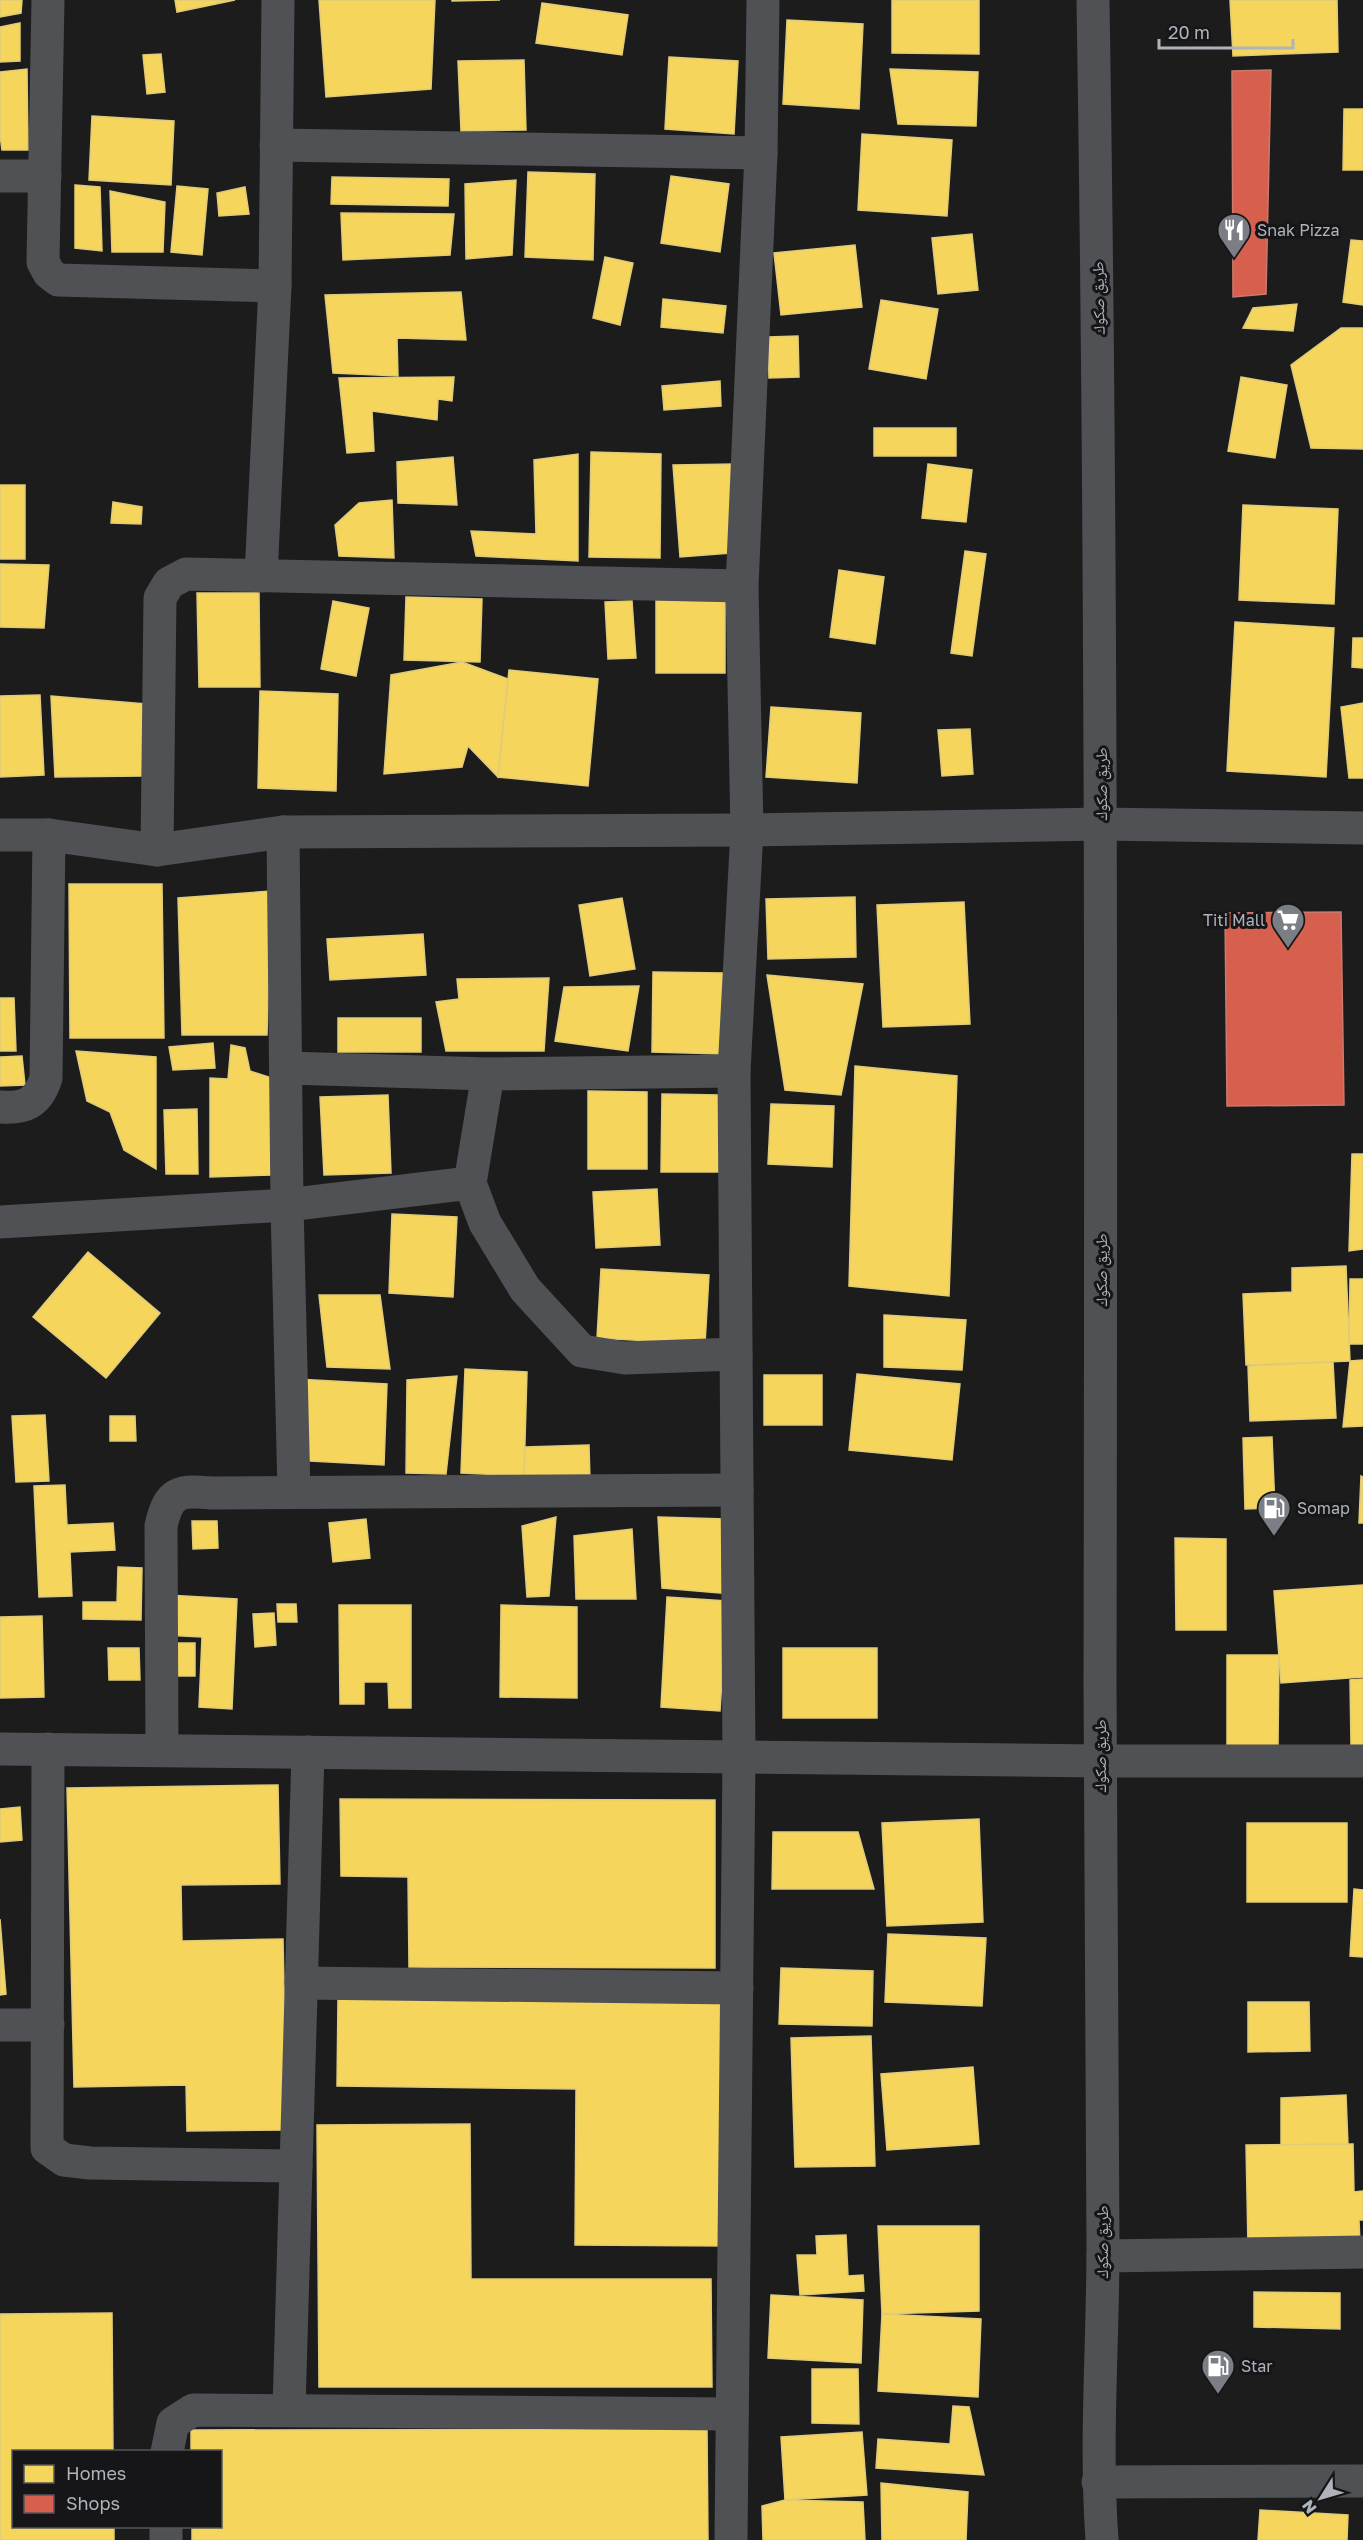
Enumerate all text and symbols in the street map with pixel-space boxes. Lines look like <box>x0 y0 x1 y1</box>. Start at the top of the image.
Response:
scale bar <box>1159 12 1292 50</box>
text: 20 m <box>1168 21 1210 43</box>
restaurant icon: Snak Pizza <box>1216 212 1252 259</box>
place label: Snak Pizza <box>1257 220 1339 240</box>
street label: طريق صكوك <box>1087 261 1110 335</box>
street label: طريق صكوك <box>1091 747 1112 821</box>
supermarket icon: Titi Mall <box>1270 902 1306 949</box>
place label: Titi Mall <box>1203 910 1265 930</box>
street label: طريق صكوك <box>1091 1233 1112 1307</box>
fuel station icon: Somap <box>1256 1490 1292 1537</box>
place label: Somap <box>1297 1498 1350 1518</box>
street label: طريق صكوك <box>1090 1719 1111 1793</box>
street label: طريق صكوك <box>1092 2205 1113 2279</box>
fuel station icon: Star <box>1200 2348 1236 2395</box>
place label: Star <box>1241 2356 1273 2376</box>
legend <box>12 2450 222 2528</box>
text: Homes <box>66 2462 126 2484</box>
north arrow <box>1291 2468 1351 2528</box>
text: Shops <box>66 2492 120 2514</box>
text: N <box>1297 2496 1321 2518</box>

